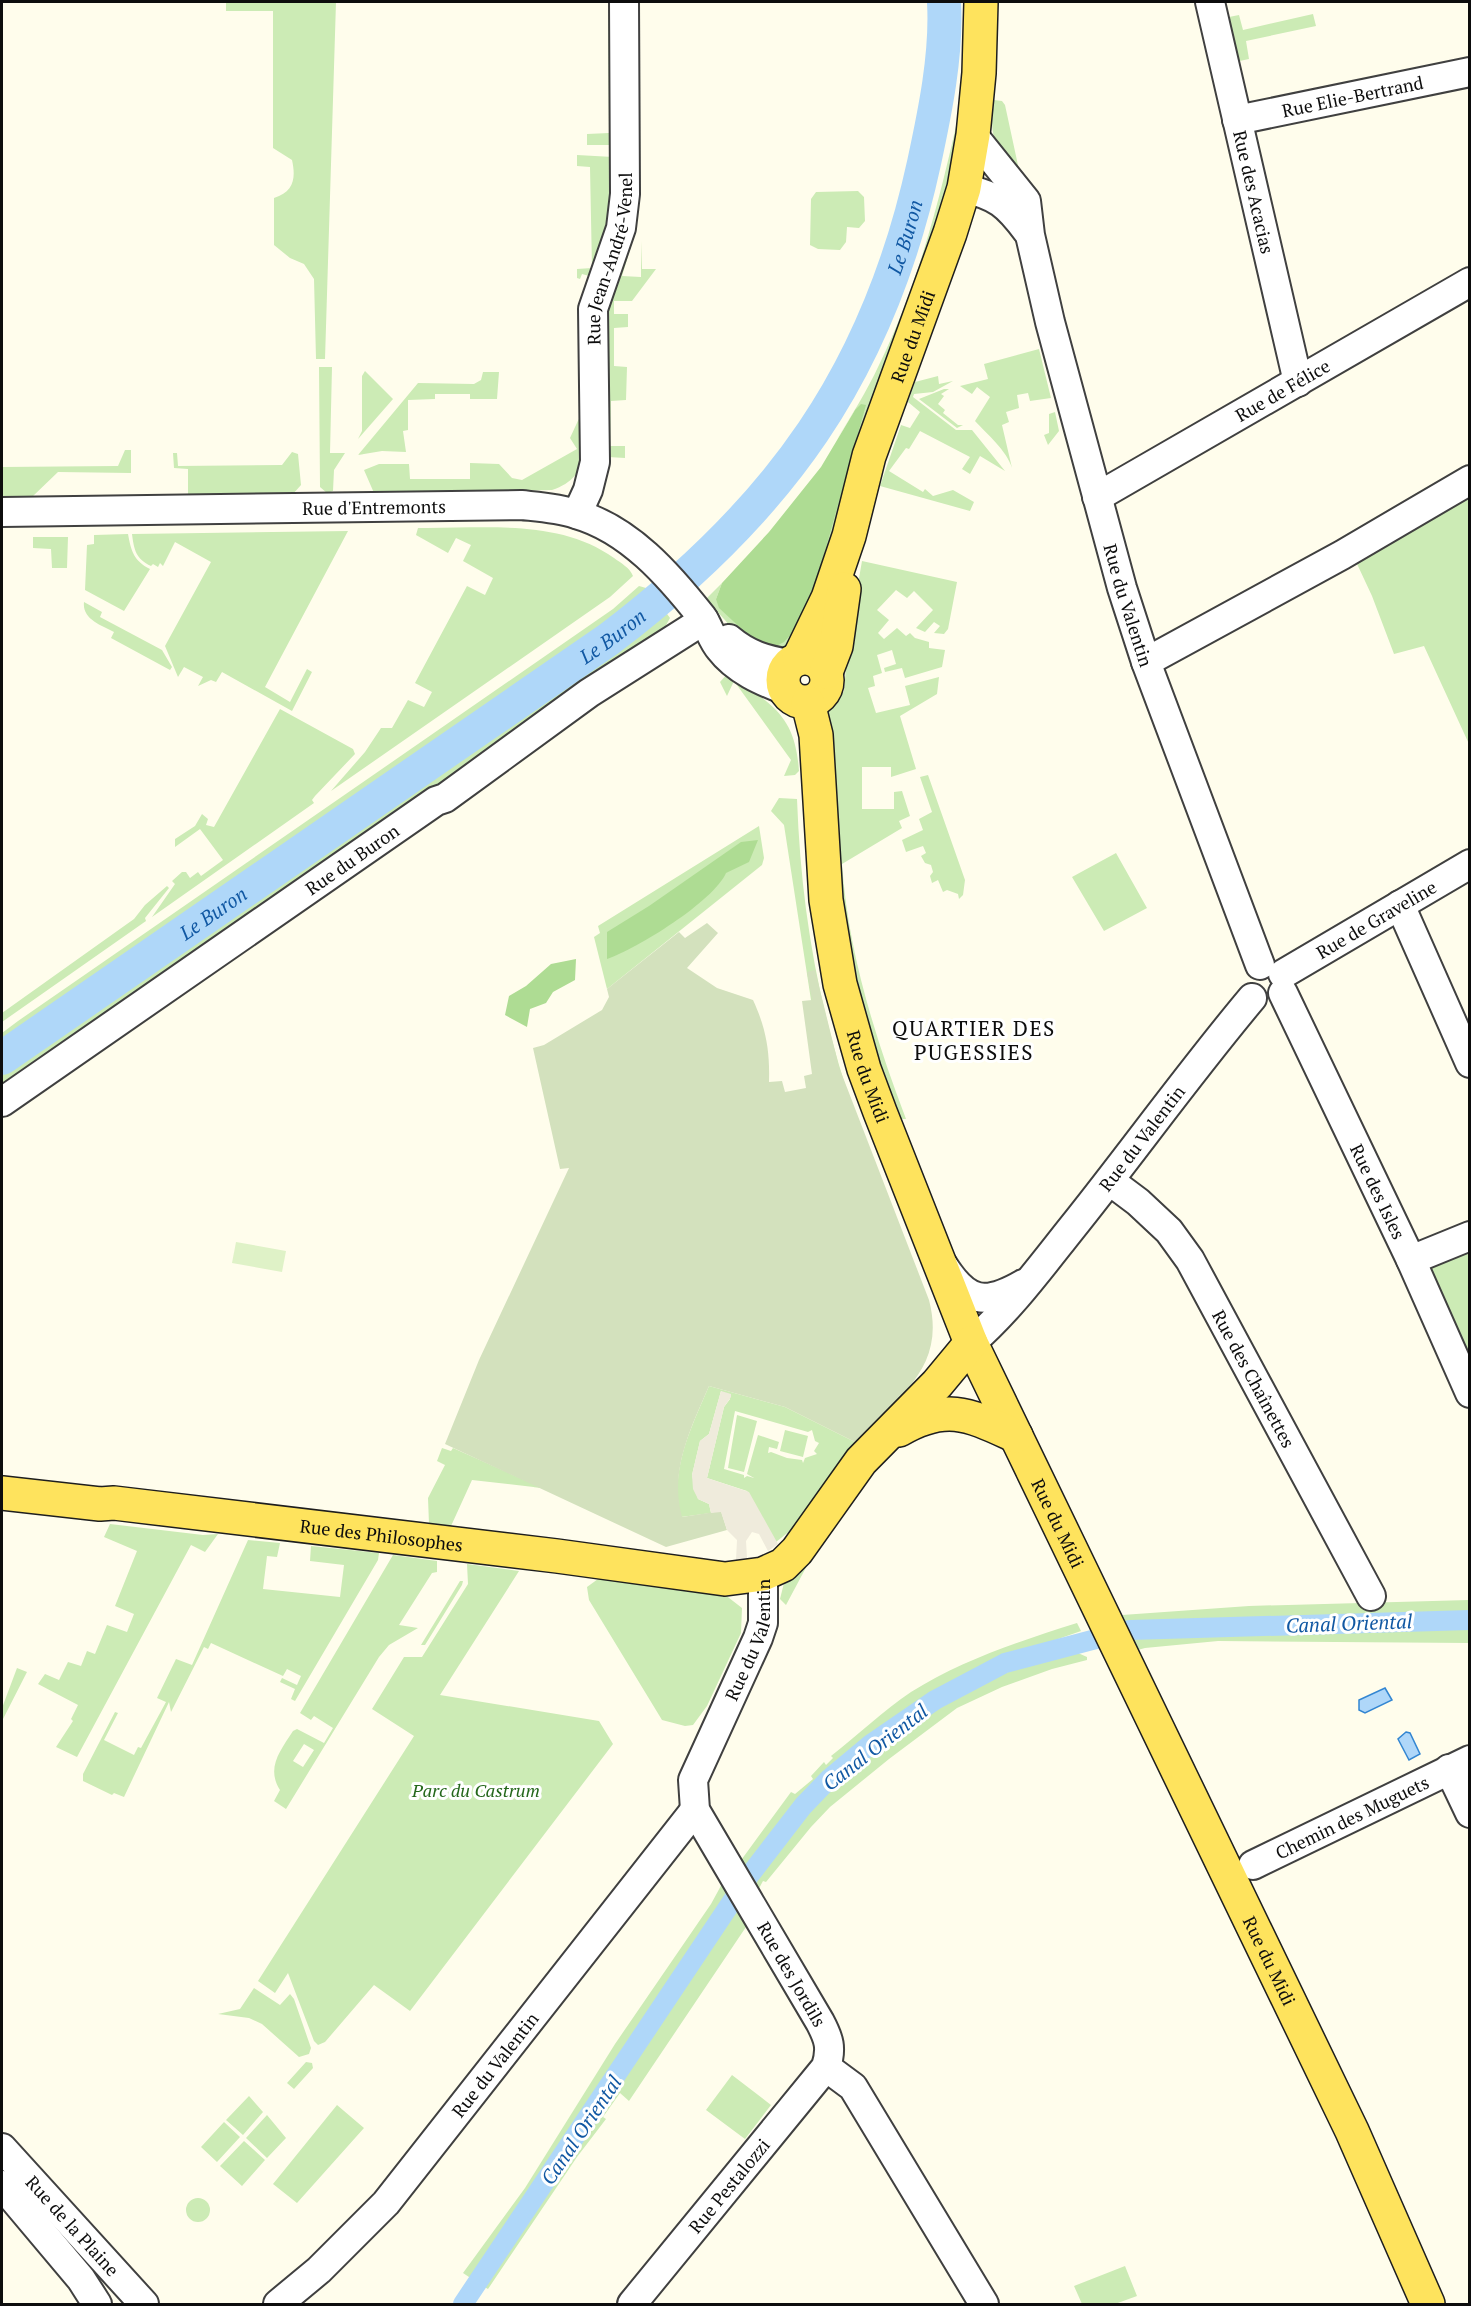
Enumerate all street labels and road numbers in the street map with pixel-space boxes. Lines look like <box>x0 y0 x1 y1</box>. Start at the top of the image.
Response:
street label: Rue Elie-Bertrand <box>1280 70 1425 122</box>
street label: Rue des Acacias <box>1228 128 1280 256</box>
street label: Rue Jean-André-Venel <box>581 172 637 345</box>
street label: Rue du Midi <box>885 287 940 386</box>
street label: Rue de Félice <box>1231 353 1334 427</box>
street label: Rue d'Entremonts <box>302 494 446 520</box>
street label: Rue du Valentin <box>1099 541 1159 670</box>
street label: Rue du Buron <box>300 818 404 900</box>
street label: Rue de Graveline <box>1312 875 1441 964</box>
street label: Rue du Midi <box>842 1027 895 1126</box>
street label: Rue du Valentin <box>1093 1080 1190 1196</box>
street label: Rue des Isles <box>1345 1140 1411 1243</box>
street label: Rue des Chaînettes <box>1207 1306 1301 1452</box>
street label: Rue du Midi <box>1026 1474 1090 1572</box>
street label: Rue des Philosophes <box>299 1513 464 1557</box>
street label: Rue du Valentin <box>719 1578 775 1704</box>
street label: Chemin des Muguets <box>1271 1770 1433 1864</box>
street label: Rue du Midi <box>1238 1912 1301 2009</box>
street label: Rue des Jordils <box>752 1917 832 2031</box>
street label: Rue du Valentin <box>446 2007 544 2122</box>
street label: Rue Pestalozzi <box>683 2133 775 2238</box>
street label: Rue de la Plaine <box>21 2170 125 2281</box>

